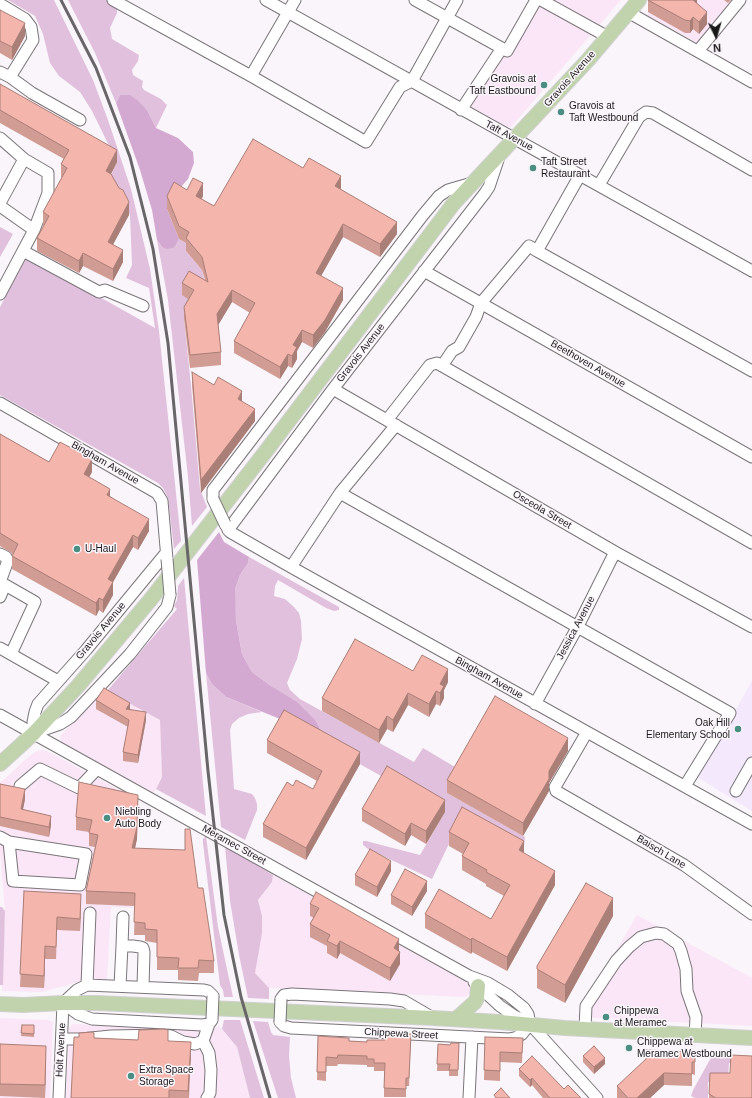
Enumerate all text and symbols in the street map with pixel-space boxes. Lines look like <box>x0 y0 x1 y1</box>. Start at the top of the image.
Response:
north arrow <box>696 16 736 56</box>
text: N <box>713 42 722 54</box>
street label: Gravois Avenue <box>542 49 598 109</box>
place label: Gravois at Taft Eastbound <box>469 73 536 96</box>
marker: Gravois at Taft Eastbound <box>539 80 549 90</box>
place label: Gravois at Taft Westbound <box>569 100 638 124</box>
marker: Gravois at Taft Westbound <box>556 107 566 117</box>
street label: Taft Avenue <box>483 118 535 154</box>
place label: Taft Street Restaurant <box>541 156 590 180</box>
marker: Taft Street Restaurant <box>528 163 538 173</box>
street label: Gravois Avenue <box>334 321 388 385</box>
street label: Beethoven Avenue <box>548 338 628 390</box>
street label: Bingham Avenue <box>69 439 141 487</box>
street label: Osceola Street <box>510 488 574 532</box>
place label: U-Haul <box>85 543 116 555</box>
marker: U-Haul <box>72 544 82 554</box>
street label: Jessica Avenue <box>554 594 598 662</box>
street label: Gravois Avenue <box>74 600 128 662</box>
street label: Bingham Avenue <box>453 654 525 702</box>
place label: Oak Hill Elementary School <box>646 717 730 740</box>
marker: Oak Hill Elementary School <box>733 724 743 734</box>
place label: Niebling Auto Body <box>115 806 161 830</box>
marker: Niebling Auto Body <box>102 813 112 823</box>
street label: Meramec Street <box>200 823 268 867</box>
street label: Baisch Lane <box>634 833 688 871</box>
place label: Chippewa at Meramec <box>614 1005 667 1028</box>
marker: Chippewa at Meramec <box>601 1012 611 1022</box>
street label: Holt Avenue <box>54 1023 68 1077</box>
street label: Chippewa Street <box>364 1026 438 1042</box>
place label: Chippewa at Meramec Westbound <box>637 1036 732 1060</box>
marker: Chippewa at Meramec Westbound <box>624 1043 634 1053</box>
place label: Extra Space Storage <box>139 1064 193 1088</box>
marker: Extra Space Storage <box>126 1071 136 1081</box>

